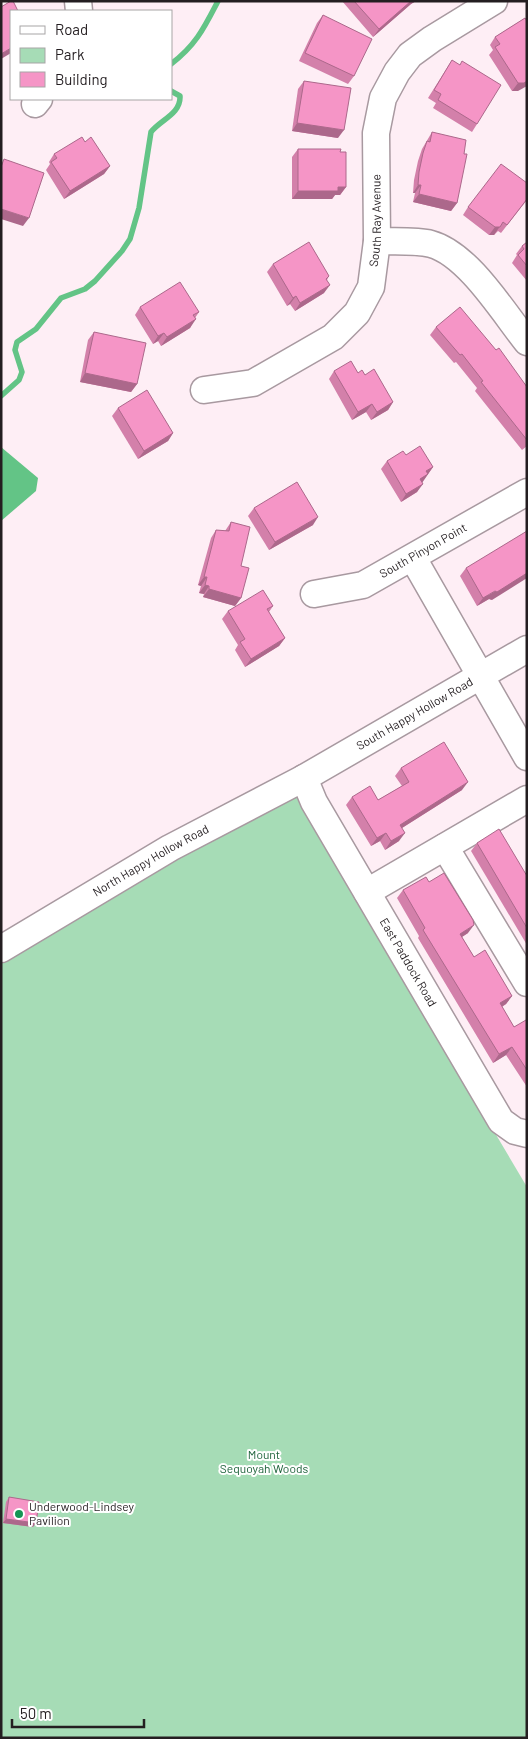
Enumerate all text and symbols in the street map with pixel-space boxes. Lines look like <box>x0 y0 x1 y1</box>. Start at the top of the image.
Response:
legend <box>10 10 172 100</box>
text: Road <box>55 20 88 38</box>
text: Park <box>55 45 85 63</box>
text: Building <box>55 70 108 88</box>
street label: South Ray Avenue <box>366 174 383 268</box>
street label: South Pinyon Point <box>377 520 469 580</box>
street label: South Happy Hollow Road <box>354 674 475 752</box>
street label: North Happy Hollow Road <box>90 821 211 899</box>
street label: East Paddock Road <box>378 915 440 1009</box>
park label: Mount Sequoyah Woods <box>220 1447 308 1475</box>
place label: Underwood-Lindsey Pavilion <box>29 1499 134 1527</box>
marker: Underwood-Lindsey Pavilion <box>13 1508 25 1520</box>
scale bar <box>12 1696 145 1728</box>
text: 50 m <box>20 1704 52 1722</box>

